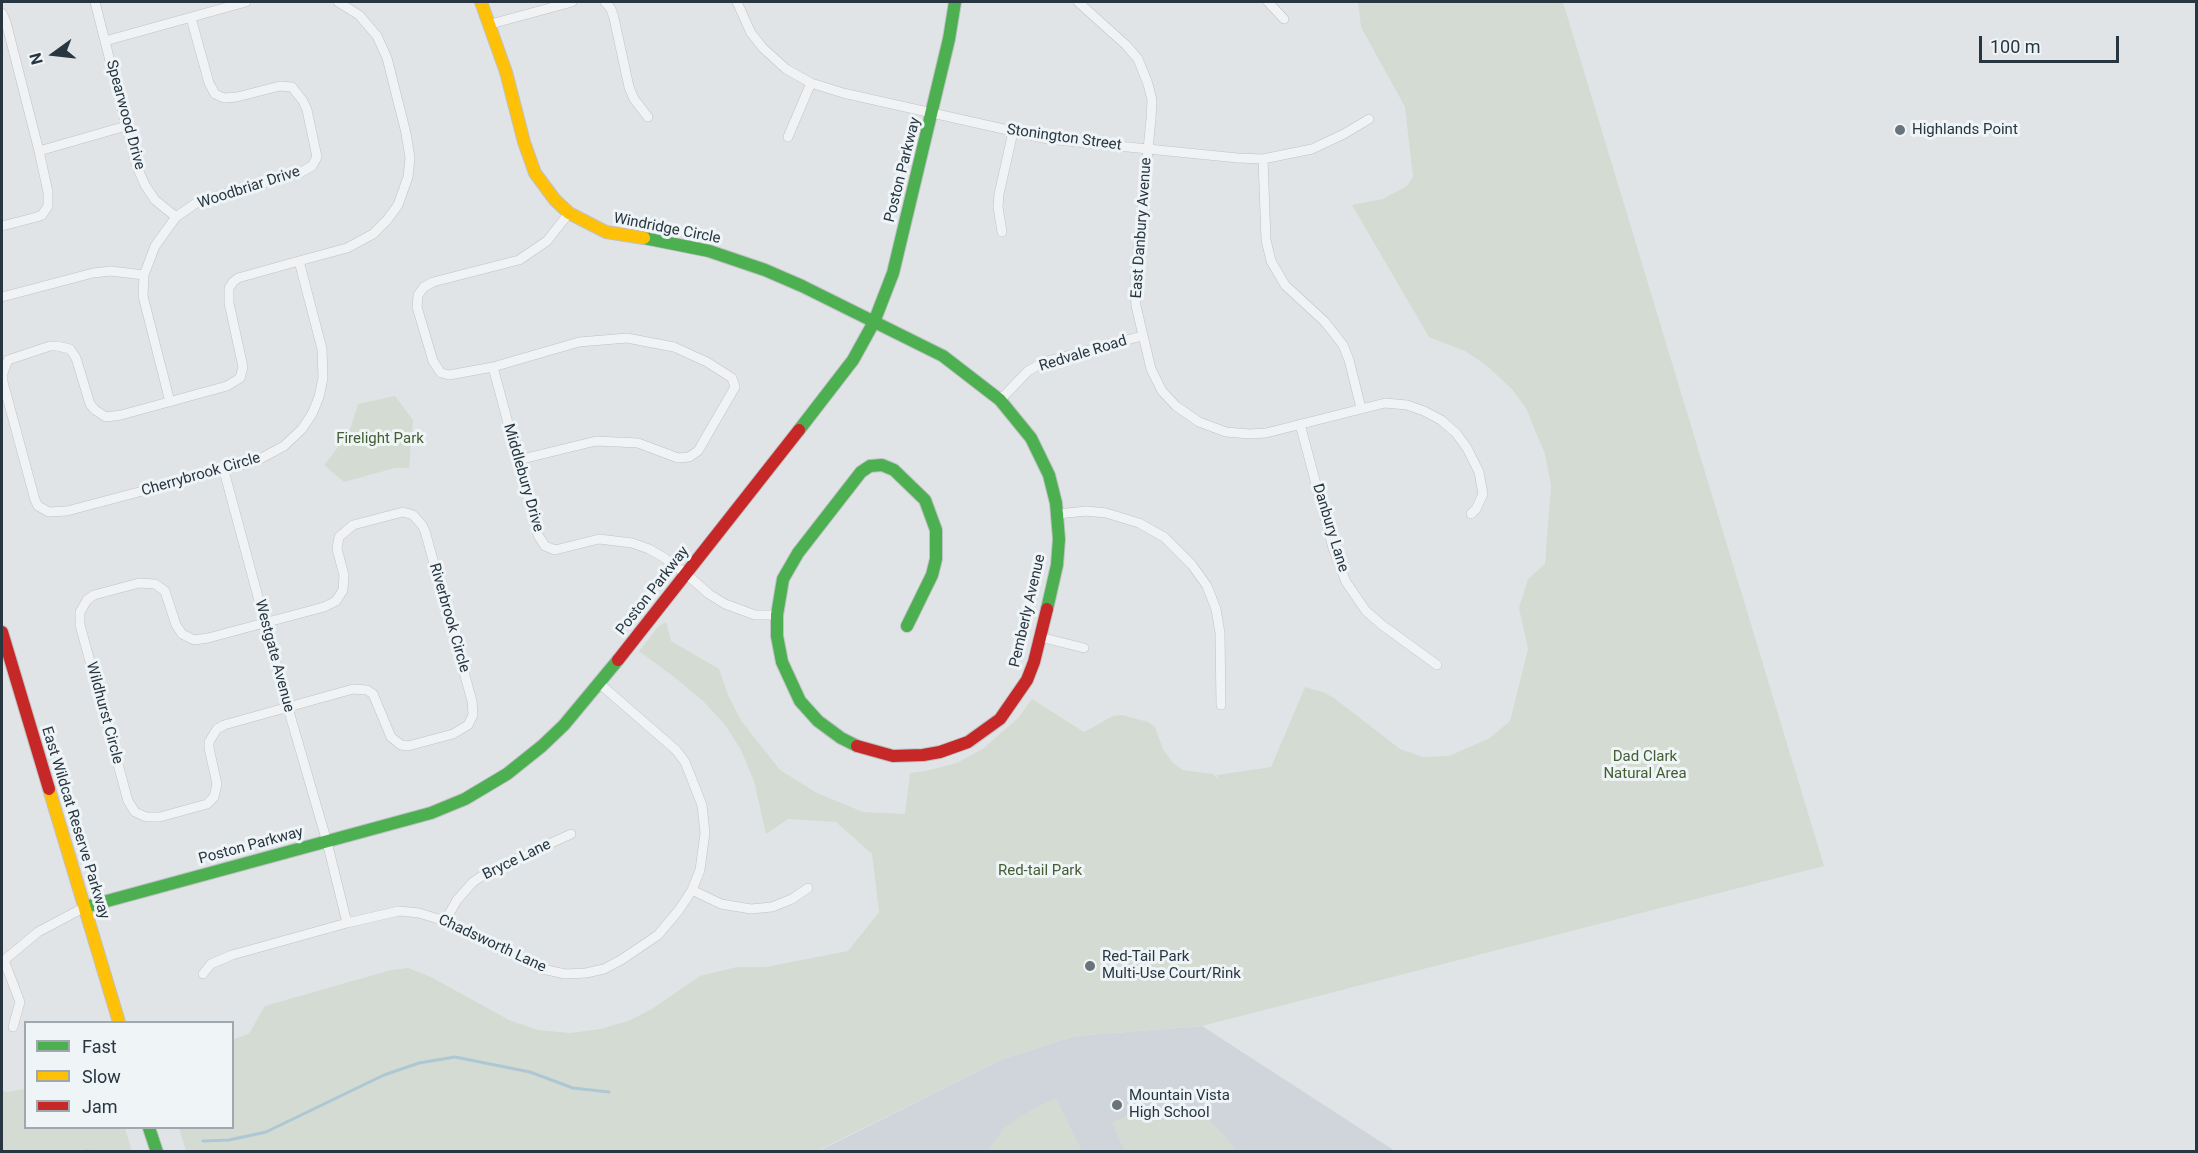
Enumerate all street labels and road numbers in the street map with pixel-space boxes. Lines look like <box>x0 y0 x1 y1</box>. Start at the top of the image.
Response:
street label: Spearwood Drive <box>102 58 148 172</box>
street label: Poston Parkway <box>881 116 925 224</box>
street label: Stonington Street <box>1005 121 1123 155</box>
street label: East Danbury Avenue <box>1128 157 1156 299</box>
street label: Woodbriar Drive <box>196 163 302 213</box>
street label: Windridge Circle <box>612 210 722 248</box>
street label: Redvale Road <box>1037 332 1129 376</box>
street label: Middlebury Drive <box>499 422 547 534</box>
street label: Cherrybrook Circle <box>139 449 263 501</box>
street label: Danbury Lane <box>1308 482 1352 574</box>
street label: Poston Parkway <box>613 543 693 639</box>
street label: Pemberly Avenue <box>1006 553 1050 669</box>
street label: Riverbrook Circle <box>425 561 473 675</box>
street label: Westgate Avenue <box>250 598 298 714</box>
street label: Wildhurst Circle <box>82 660 126 766</box>
street label: East Wildcat Reserve Parkway <box>37 725 113 921</box>
street label: Poston Parkway <box>197 823 305 869</box>
street label: Bryce Lane <box>480 836 554 884</box>
street label: Chadsworth Lane <box>435 911 549 977</box>

